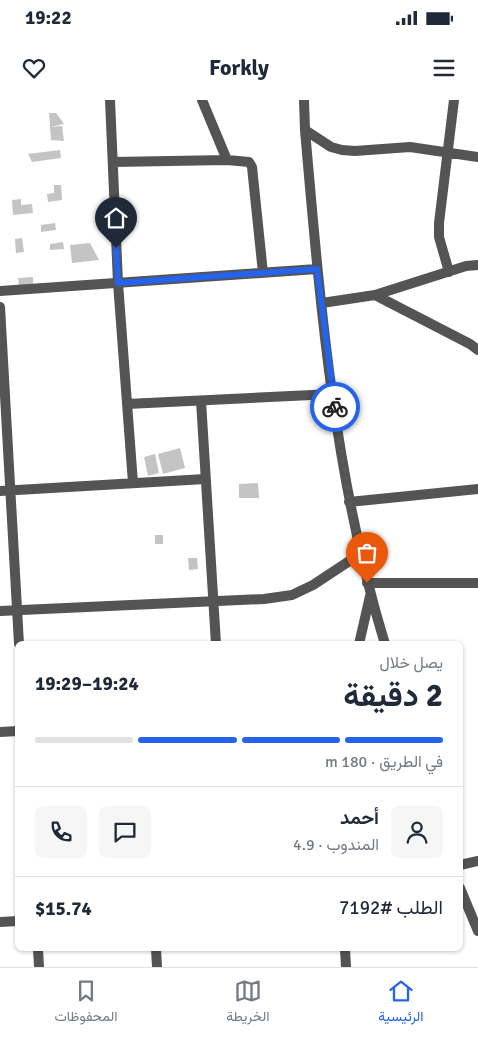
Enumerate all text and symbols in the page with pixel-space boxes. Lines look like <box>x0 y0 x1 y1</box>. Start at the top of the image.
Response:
text: 19:22 <box>25 6 72 30</box>
icon: heart <box>20 54 48 82</box>
text: Forkly <box>209 54 269 81</box>
icon: menu <box>430 54 458 82</box>
pin <box>95 197 137 248</box>
icon: home <box>102 204 130 232</box>
courier <box>310 382 360 432</box>
icon: bike <box>321 393 349 421</box>
pin <box>346 532 388 583</box>
icon: bag <box>353 539 381 567</box>
text: يصل خلال <box>379 653 443 673</box>
text: 19:24–19:29 <box>35 672 139 696</box>
text: 2 دقيقة <box>343 676 443 715</box>
text: في الطريق · 180 m <box>325 752 443 772</box>
button: phone <box>35 806 87 858</box>
button: chat <box>99 806 151 858</box>
text: أحمد <box>340 806 379 830</box>
button: person <box>391 806 443 858</box>
text: المندوب · 4.9 <box>293 835 379 855</box>
text: الطلب #7192 <box>339 896 443 920</box>
text: $15.74 <box>35 897 92 921</box>
tab: المحفوظات <box>54 977 117 1029</box>
tab: الخريطة <box>226 977 270 1029</box>
tab: الرئيسية <box>378 977 424 1029</box>

